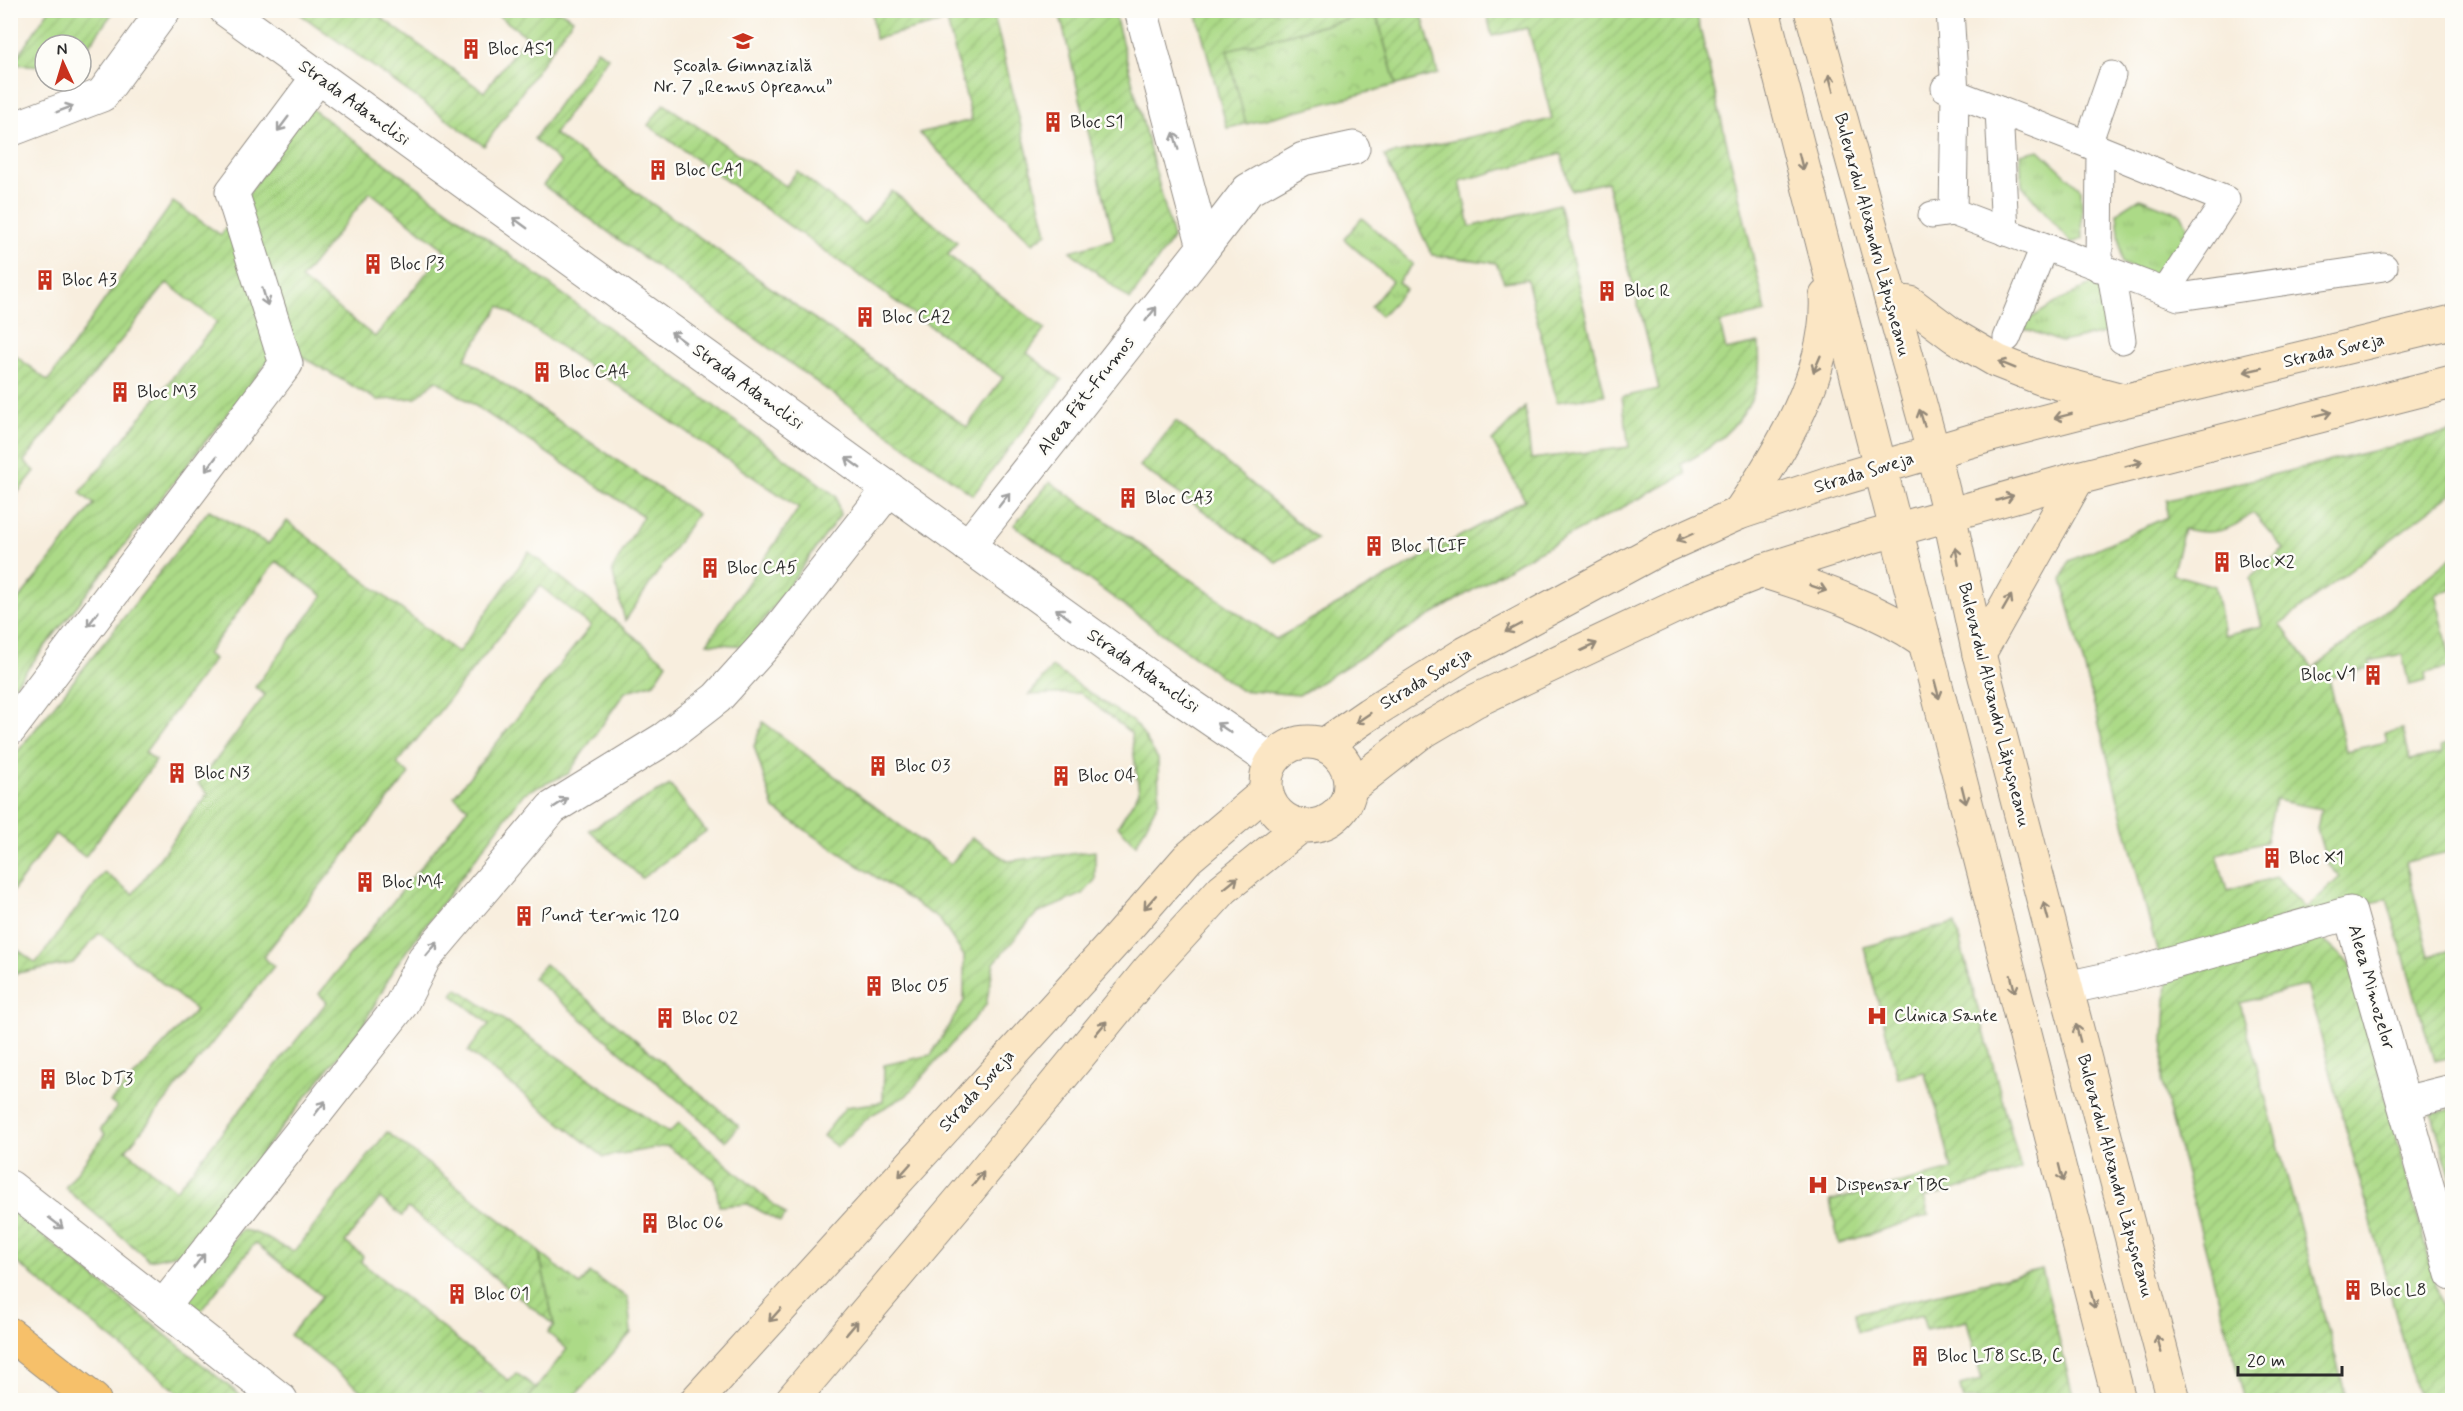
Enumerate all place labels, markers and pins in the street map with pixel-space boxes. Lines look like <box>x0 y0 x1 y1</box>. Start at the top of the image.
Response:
school or university icon: Școala Gimnazială Nr. 7 „Remus Opreanu” <box>731 29 755 53</box>
building icon: Bloc AS1 <box>459 37 483 61</box>
place label: Bloc AS1 <box>488 37 553 61</box>
place label: Școala Gimnazială Nr. 7 „Remus Opreanu” <box>653 54 833 99</box>
building icon: Bloc S1 <box>1041 110 1065 134</box>
place label: Bloc S1 <box>1070 110 1123 134</box>
building icon: Bloc CA1 <box>646 158 670 182</box>
place label: Bloc CA1 <box>675 158 743 182</box>
building icon: Bloc P3 <box>361 252 385 276</box>
place label: Bloc P3 <box>390 252 444 276</box>
building icon: Bloc A3 <box>33 268 57 292</box>
place label: Bloc A3 <box>62 268 117 292</box>
building icon: Bloc R <box>1595 279 1619 303</box>
place label: Bloc R <box>1624 279 1670 303</box>
building icon: Bloc CA2 <box>853 305 877 329</box>
place label: Bloc CA2 <box>882 305 951 329</box>
building icon: Bloc CA4 <box>530 360 554 384</box>
place label: Bloc CA4 <box>559 360 629 384</box>
building icon: Bloc M3 <box>108 380 132 404</box>
place label: Bloc M3 <box>137 380 196 404</box>
building icon: Bloc CA3 <box>1116 486 1140 510</box>
place label: Bloc CA3 <box>1145 486 1213 510</box>
building icon: Bloc TCIF <box>1362 534 1386 558</box>
place label: Bloc TCIF <box>1391 534 1467 558</box>
building icon: Bloc X2 <box>2210 550 2234 574</box>
place label: Bloc X2 <box>2239 550 2295 574</box>
building icon: Bloc CA5 <box>698 556 722 580</box>
place label: Bloc CA5 <box>727 556 798 580</box>
place label: Bloc V1 <box>2301 663 2356 687</box>
building icon: Bloc V1 <box>2361 663 2385 687</box>
building icon: Bloc O3 <box>866 754 890 778</box>
place label: Bloc O3 <box>895 754 950 778</box>
building icon: Bloc N3 <box>165 761 189 785</box>
place label: Bloc N3 <box>194 761 250 785</box>
building icon: Bloc O4 <box>1049 764 1073 788</box>
place label: Bloc O4 <box>1078 764 1136 788</box>
building icon: Bloc X1 <box>2260 846 2284 870</box>
place label: Bloc X1 <box>2289 846 2344 870</box>
building icon: Bloc M4 <box>353 870 377 894</box>
place label: Bloc M4 <box>382 870 444 894</box>
building icon: Punct termic 120 <box>512 904 536 928</box>
place label: Punct termic 120 <box>541 904 679 928</box>
building icon: Bloc O5 <box>862 974 886 998</box>
place label: Bloc O5 <box>891 974 949 998</box>
hospital icon: Clinica Sante <box>1865 1004 1889 1028</box>
place label: Clinica Sante <box>1894 1004 1998 1028</box>
building icon: Bloc O2 <box>653 1006 677 1030</box>
place label: Bloc O2 <box>682 1006 738 1030</box>
building icon: Bloc DT3 <box>36 1067 60 1091</box>
place label: Bloc DT3 <box>65 1067 133 1091</box>
hospital icon: Dispensar TBC <box>1806 1173 1830 1197</box>
place label: Dispensar TBC <box>1835 1173 1949 1197</box>
building icon: Bloc O6 <box>638 1211 662 1235</box>
place label: Bloc O6 <box>667 1211 723 1235</box>
building icon: Bloc L8 <box>2341 1278 2365 1302</box>
place label: Bloc L8 <box>2370 1278 2427 1302</box>
building icon: Bloc O1 <box>445 1282 469 1306</box>
place label: Bloc O1 <box>474 1282 529 1306</box>
building icon: Bloc LT8 Sc.B, C <box>1908 1344 1932 1368</box>
place label: Bloc LT8 Sc.B, C <box>1937 1344 2062 1368</box>

